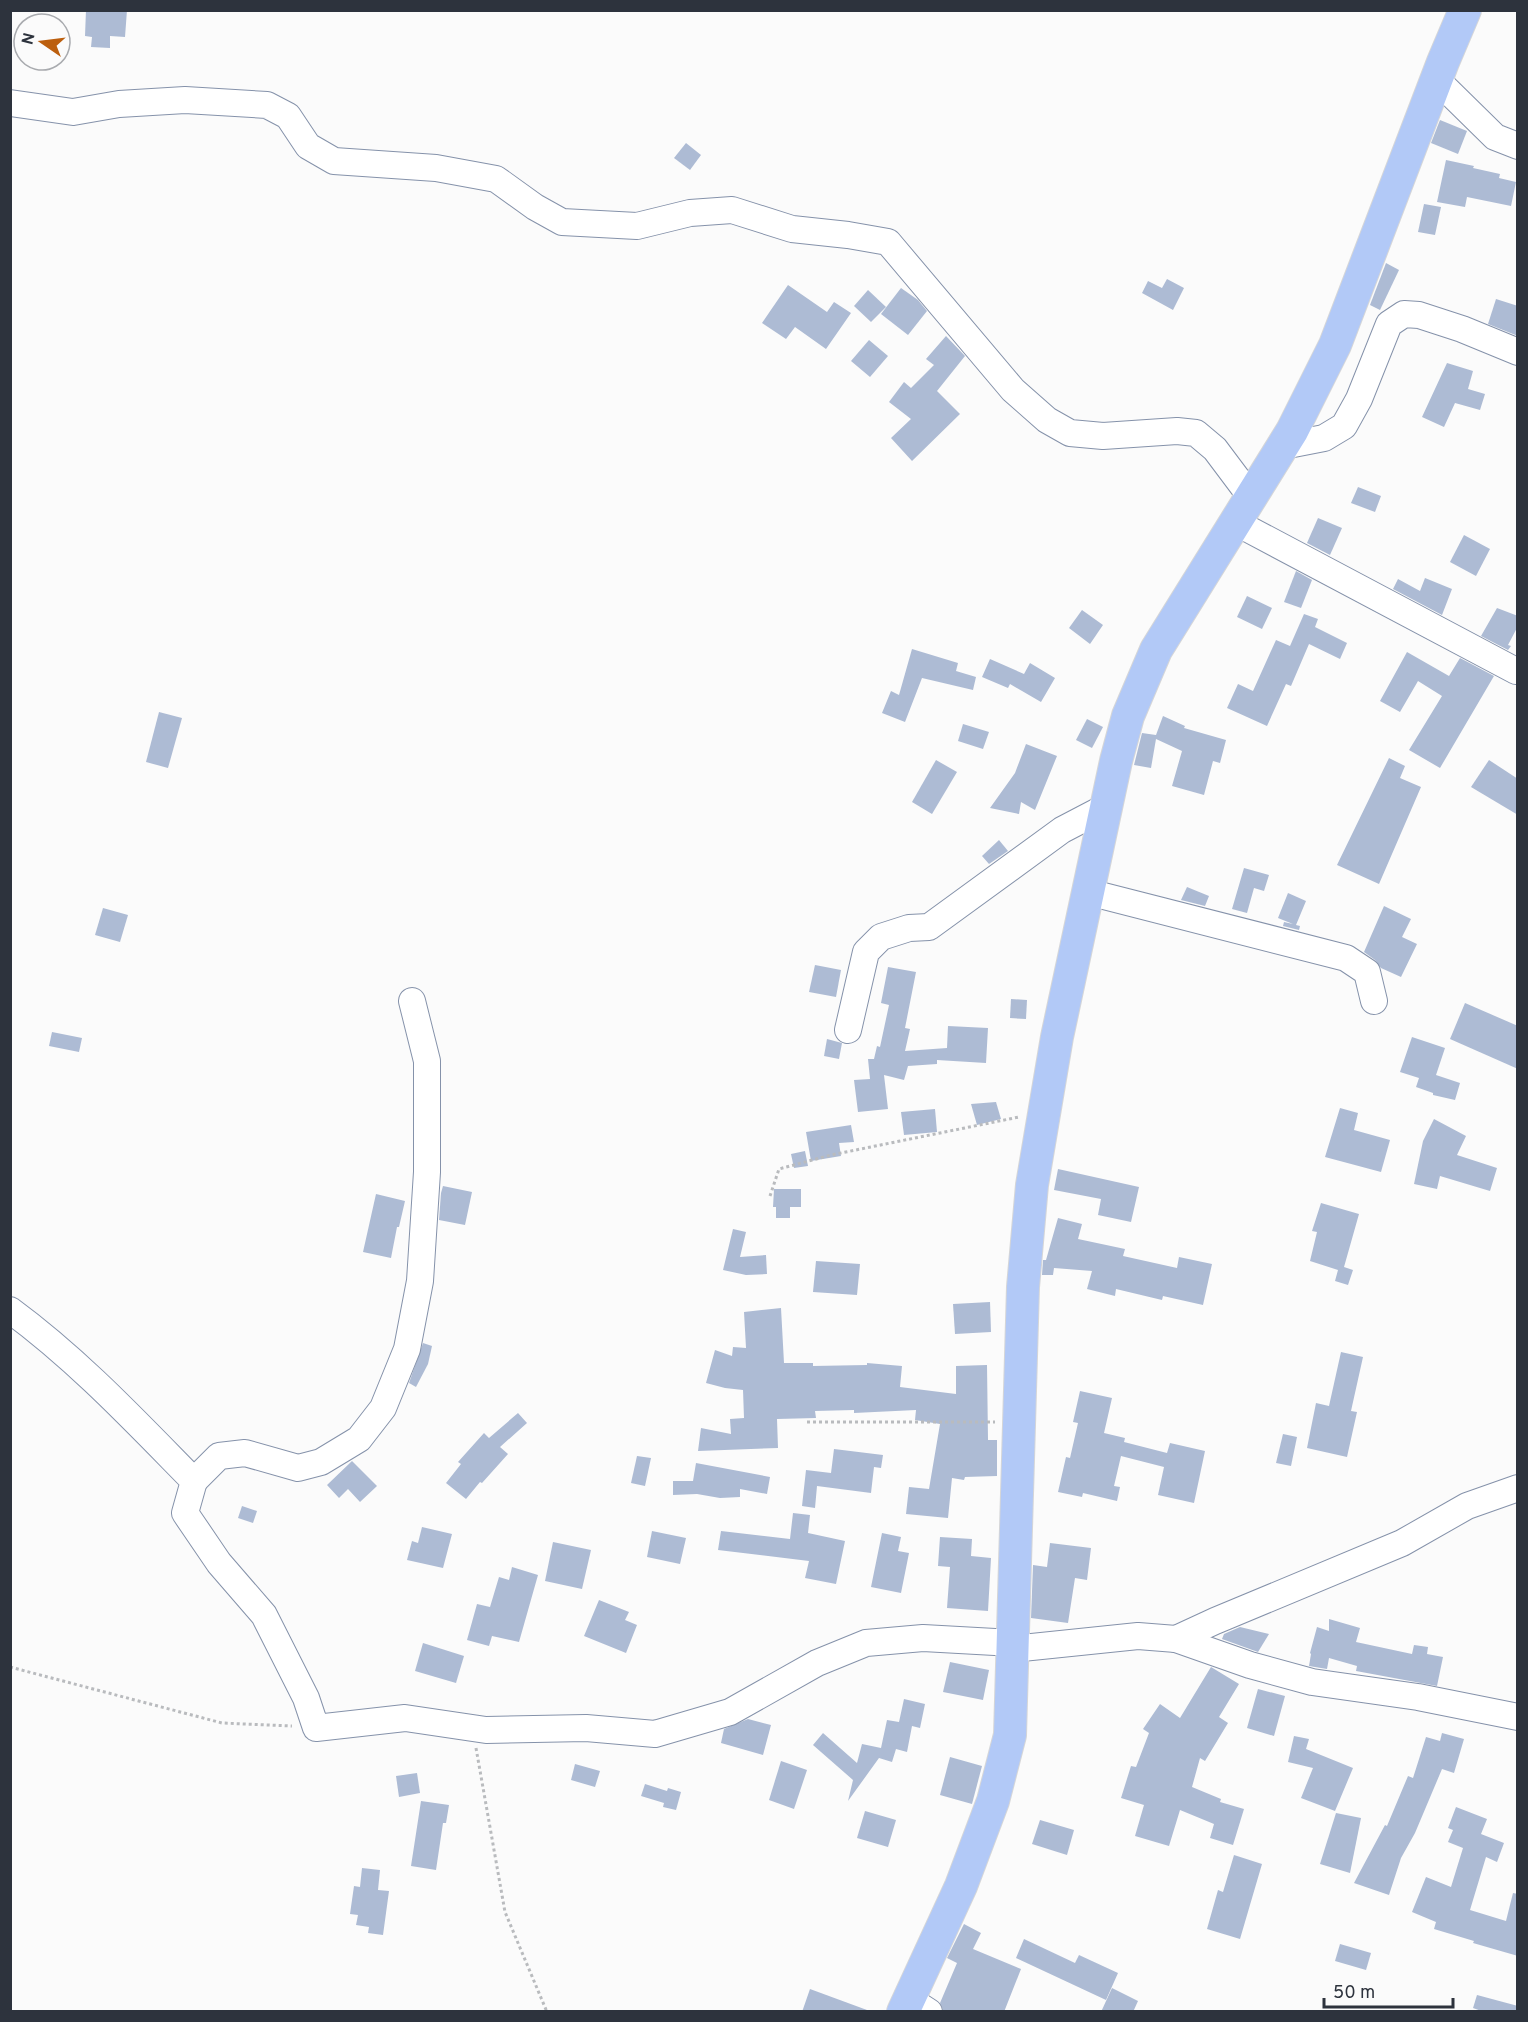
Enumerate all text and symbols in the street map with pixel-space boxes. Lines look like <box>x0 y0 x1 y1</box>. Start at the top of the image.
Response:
north arrow <box>12 12 72 72</box>
text: N <box>18 31 40 47</box>
scale bar <box>1324 1971 1453 2009</box>
text: 50 m <box>1333 1982 1375 2005</box>

